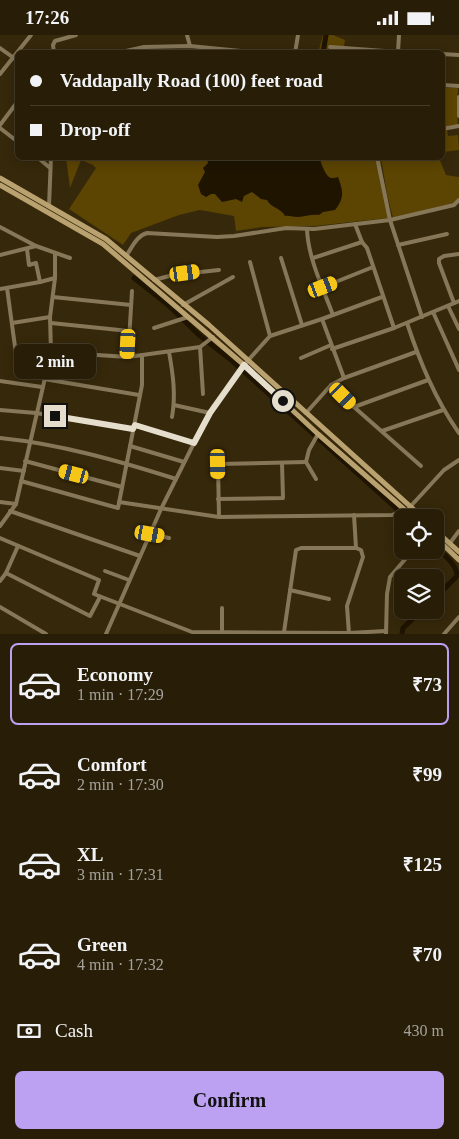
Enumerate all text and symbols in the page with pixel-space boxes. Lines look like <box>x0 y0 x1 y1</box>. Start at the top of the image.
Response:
text: 17:26 <box>25 7 69 28</box>
text: Vaddapally Road (100) feet road <box>60 70 323 91</box>
text: Drop-off <box>60 119 130 140</box>
car <box>169 263 200 283</box>
car <box>306 275 339 299</box>
car <box>119 329 136 359</box>
callout: 2 min <box>14 343 96 379</box>
text: 2 min <box>36 353 74 370</box>
car <box>327 380 358 412</box>
route start <box>272 390 294 412</box>
route end <box>44 405 66 427</box>
car <box>210 449 225 479</box>
car <box>57 463 90 485</box>
map controls <box>394 509 444 619</box>
button: locate <box>394 509 444 559</box>
car <box>133 524 166 544</box>
button: layers <box>394 569 444 619</box>
icon: car <box>17 662 62 707</box>
text: Economy <box>77 664 153 685</box>
text: ₹73 <box>412 674 442 695</box>
text: 1 min · 17:29 <box>77 686 164 703</box>
icon: car <box>17 752 62 797</box>
text: Comfort <box>77 754 147 775</box>
text: ₹99 <box>412 764 442 785</box>
text: 2 min · 17:30 <box>77 776 164 793</box>
icon: car <box>17 842 62 887</box>
text: XL <box>77 844 103 865</box>
text: ₹125 <box>403 854 442 875</box>
text: 3 min · 17:31 <box>77 866 164 883</box>
icon: car <box>17 932 62 977</box>
text: Green <box>77 934 127 955</box>
text: ₹70 <box>412 944 442 965</box>
text: 4 min · 17:32 <box>77 956 164 973</box>
icon: cash <box>15 1017 43 1045</box>
text: Cash <box>55 1020 93 1041</box>
text: 430 m <box>404 1022 444 1039</box>
button: Confirm <box>15 1071 444 1129</box>

